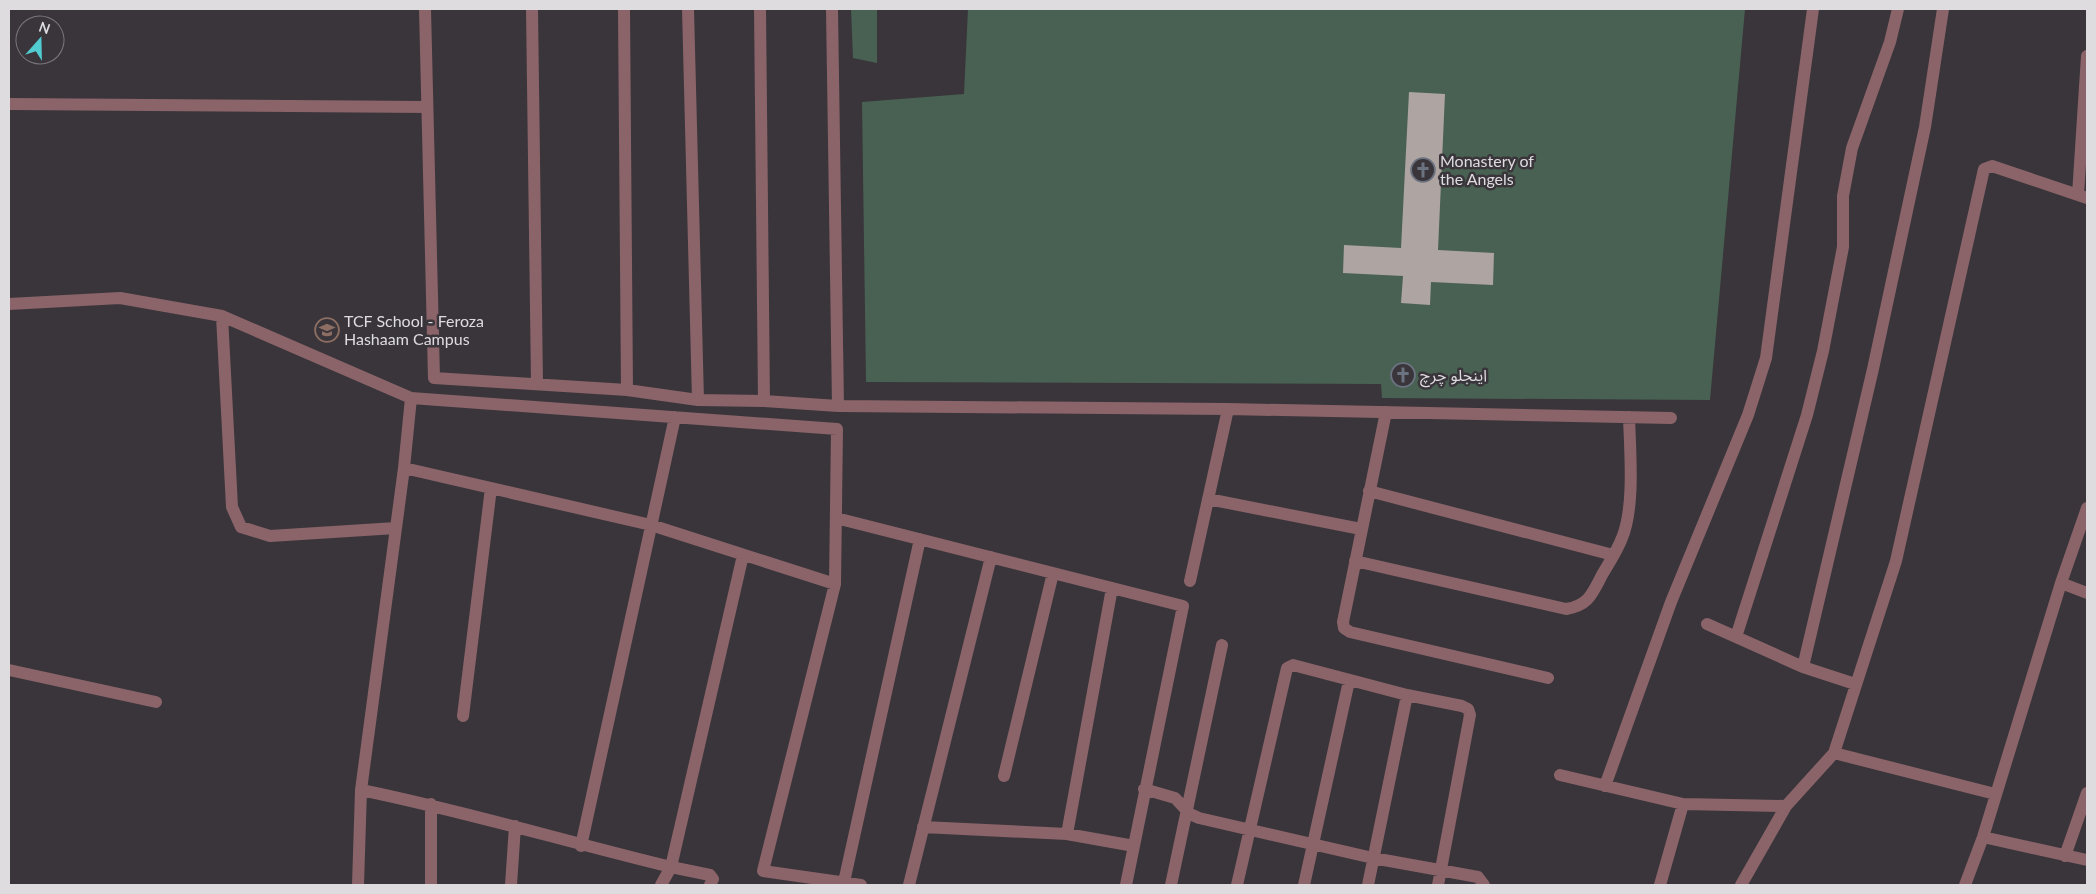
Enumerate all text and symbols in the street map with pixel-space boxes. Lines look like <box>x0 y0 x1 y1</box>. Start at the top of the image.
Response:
north arrow <box>15 15 65 65</box>
text: N <box>37 17 53 37</box>
place label: Monastery of the Angels <box>1440 151 1534 188</box>
church icon: Monastery of the Angels <box>1410 157 1436 183</box>
place label: TCF School - Feroza Hashaam Campus <box>344 311 484 348</box>
school or university icon: TCF School - Feroza Hashaam Campus <box>314 317 340 343</box>
church icon: اینجلو چرچ <box>1390 362 1416 388</box>
place label: اینجلو چرچ <box>1420 365 1487 388</box>

